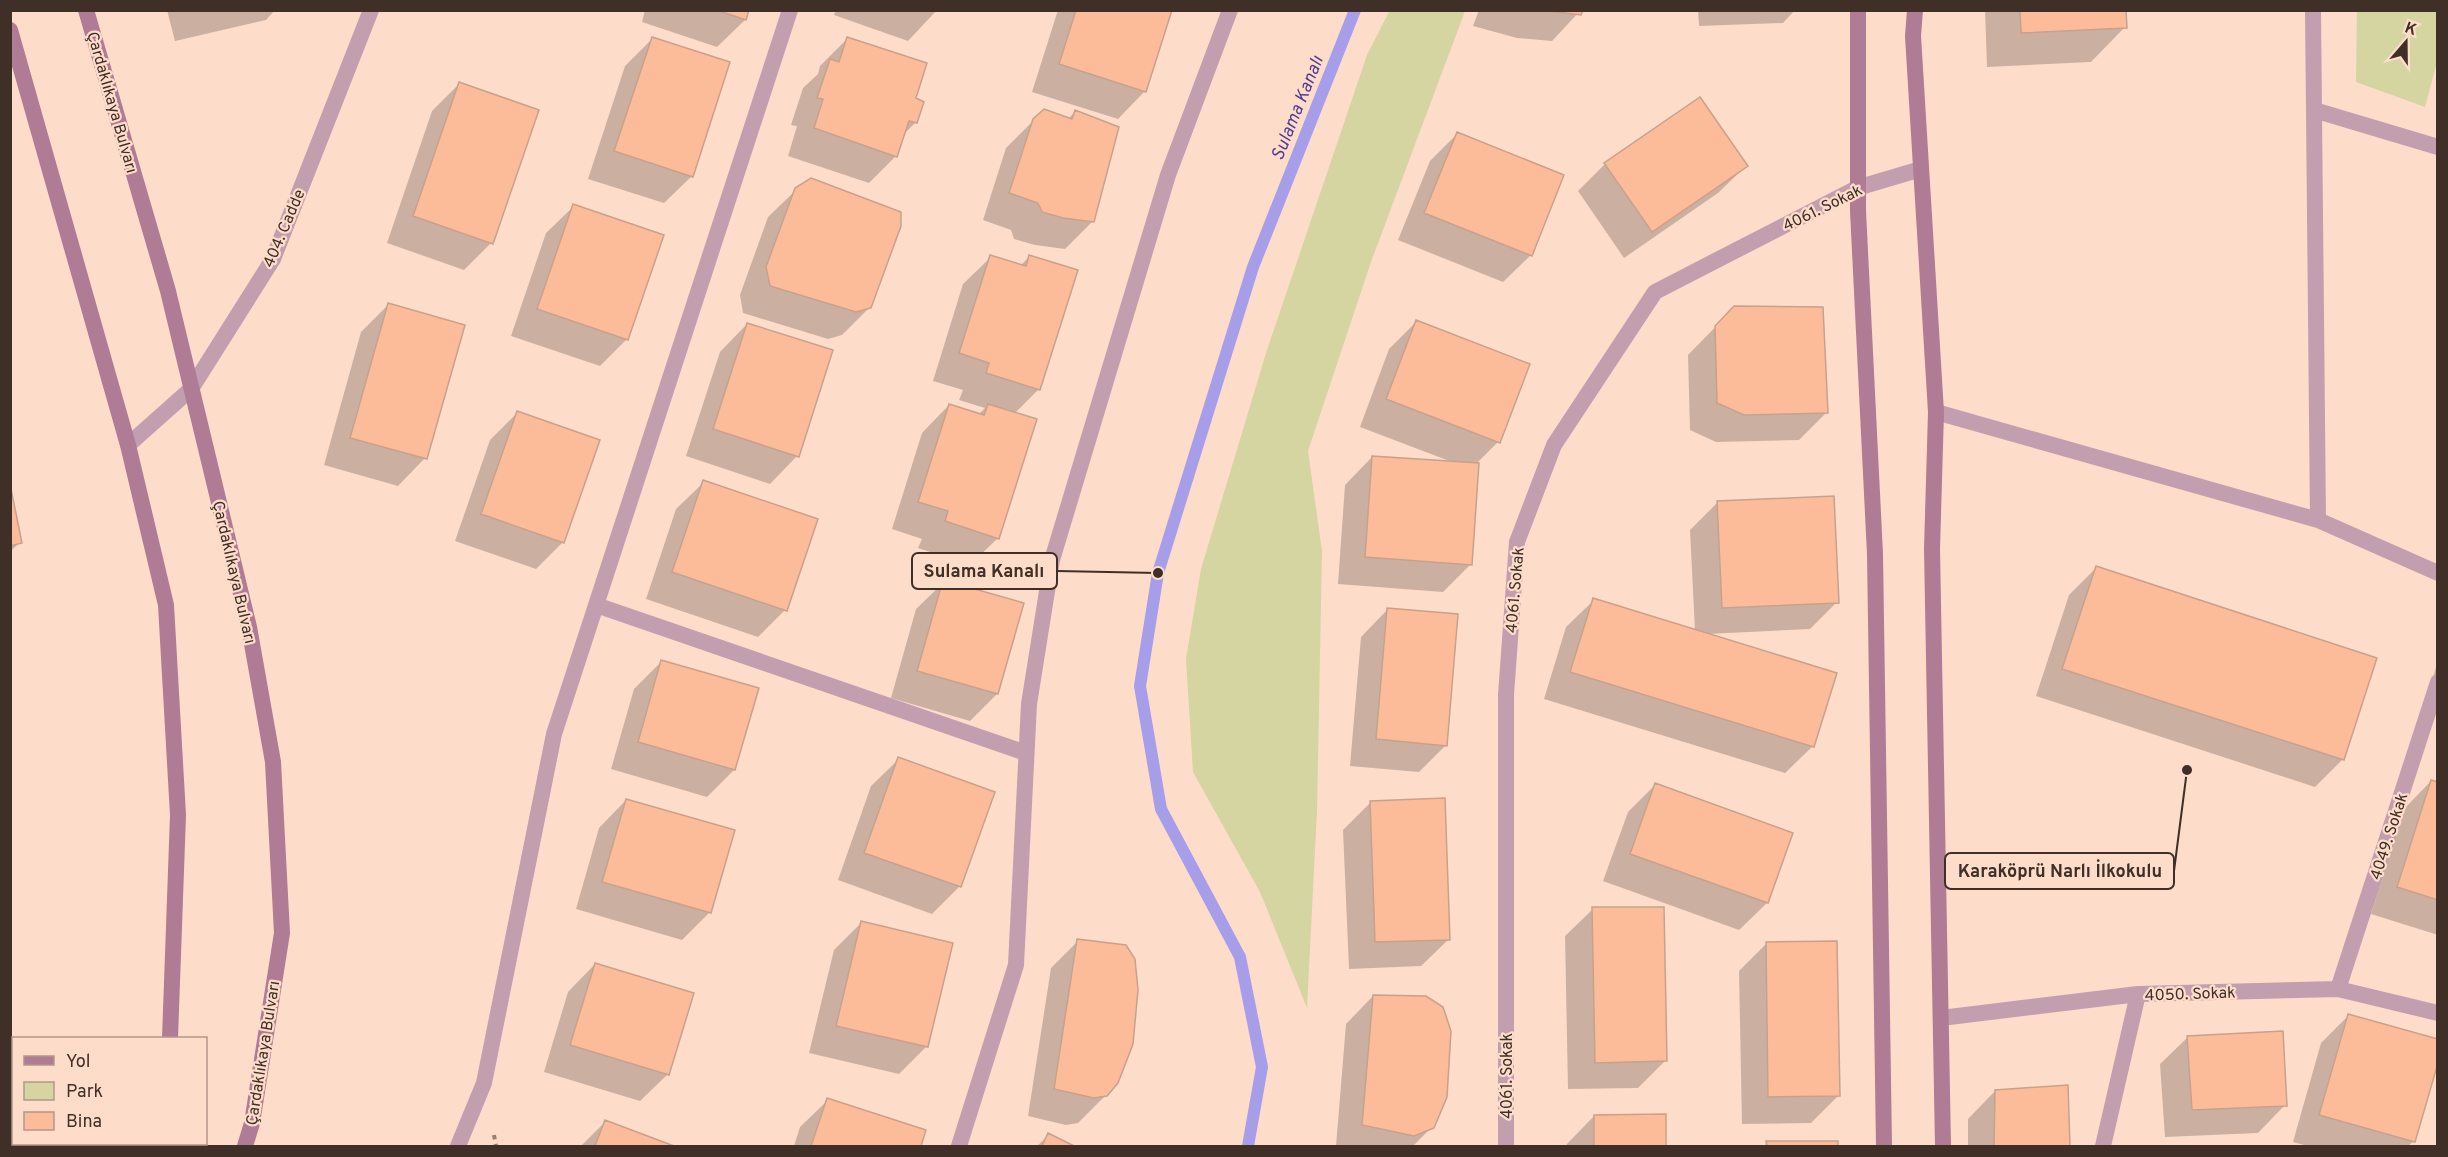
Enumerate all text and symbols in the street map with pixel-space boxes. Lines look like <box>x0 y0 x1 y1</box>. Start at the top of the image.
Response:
north arrow <box>2376 12 2436 72</box>
text: K <box>2402 18 2419 41</box>
street label: Çardaklıkaya Bulvarı <box>81 30 141 176</box>
water label: Sulama Kanalı <box>1267 52 1330 164</box>
street label: 4061. Sokak <box>1780 181 1866 237</box>
street label: 404. Cadde <box>259 187 310 271</box>
street label: Çardaklıkaya Bulvarı <box>207 499 259 646</box>
street label: 4061. Sokak <box>1502 546 1530 634</box>
callout: Sulama Kanalı <box>912 553 1057 589</box>
text: Sulama Kanalı <box>924 561 1044 584</box>
street label: 4049. Sokak <box>2366 791 2413 883</box>
callout: Karaköprü Narlı İlkokulu <box>1945 853 2174 889</box>
text: Karaköprü Narlı İlkokulu <box>1958 859 2162 884</box>
street label: Çardaklıkaya Bulvarı <box>243 980 285 1127</box>
street label: 4050. Sokak <box>2144 983 2236 1007</box>
street label: 4061. Sokak <box>1498 1033 1518 1119</box>
legend <box>12 1037 207 1145</box>
text: Yol <box>66 1051 91 1074</box>
text: Park <box>66 1081 103 1104</box>
text: Bina <box>66 1111 102 1134</box>

